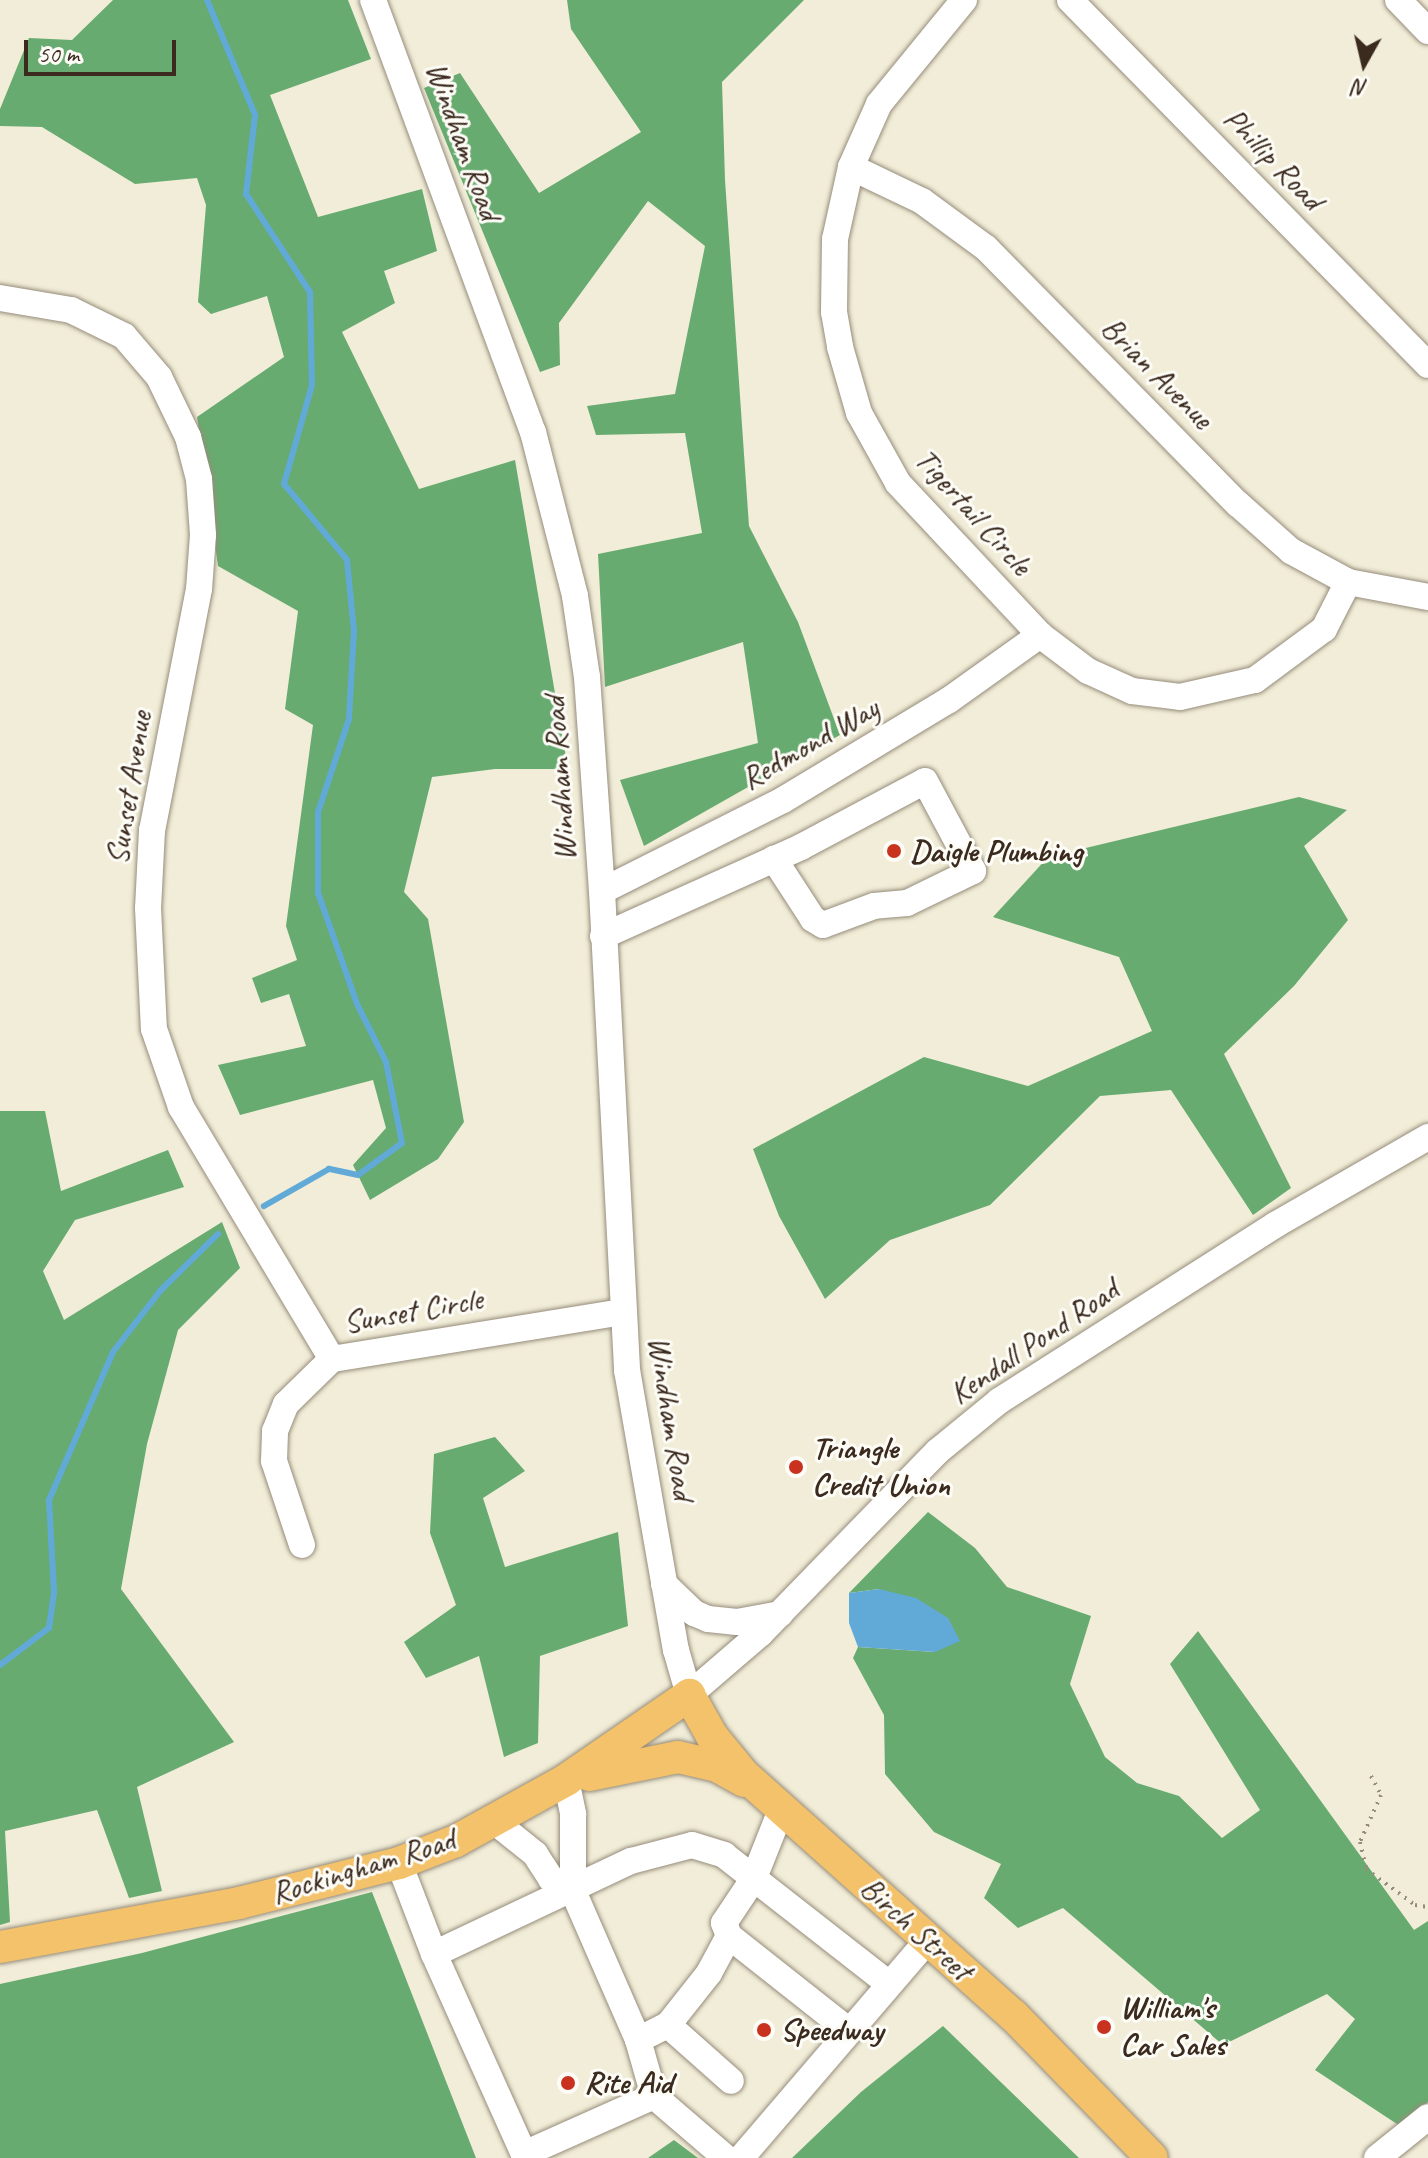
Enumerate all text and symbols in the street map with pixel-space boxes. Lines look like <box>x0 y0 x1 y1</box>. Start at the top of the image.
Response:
scale bar <box>28 24 180 74</box>
north arrow <box>1324 24 1404 104</box>
text: 50 m <box>38 39 79 69</box>
street label: Windham Road <box>417 58 509 224</box>
text: N <box>1352 73 1369 103</box>
street label: Phillip Road <box>1215 100 1331 218</box>
street label: Brian Avenue <box>1093 309 1221 437</box>
street label: Tigertail Circle <box>906 441 1040 583</box>
street label: Redmond Way <box>734 689 886 799</box>
street label: Windham Road <box>535 696 585 862</box>
street label: Sunset Avenue <box>98 709 160 867</box>
place label: Daigle Plumbing <box>910 832 1084 870</box>
marker: Daigle Plumbing <box>885 842 903 860</box>
street label: Kendall Pond Road <box>942 1271 1126 1413</box>
street label: Sunset Circle <box>341 1280 485 1342</box>
street label: Windham Road <box>639 1334 703 1502</box>
place label: Triangle Credit Union <box>812 1430 950 1505</box>
marker: Triangle Credit Union <box>787 1458 805 1476</box>
street label: Rockingham Road <box>267 1821 459 1913</box>
street label: Birch Street <box>852 1869 980 1989</box>
place label: William's Car Sales <box>1120 1990 1226 2065</box>
place label: Speedway <box>780 2011 883 2049</box>
marker: William's Car Sales <box>1095 2018 1113 2036</box>
marker: Speedway <box>755 2021 773 2039</box>
place label: Rite Aid <box>584 2064 672 2102</box>
marker: Rite Aid <box>559 2074 577 2092</box>

